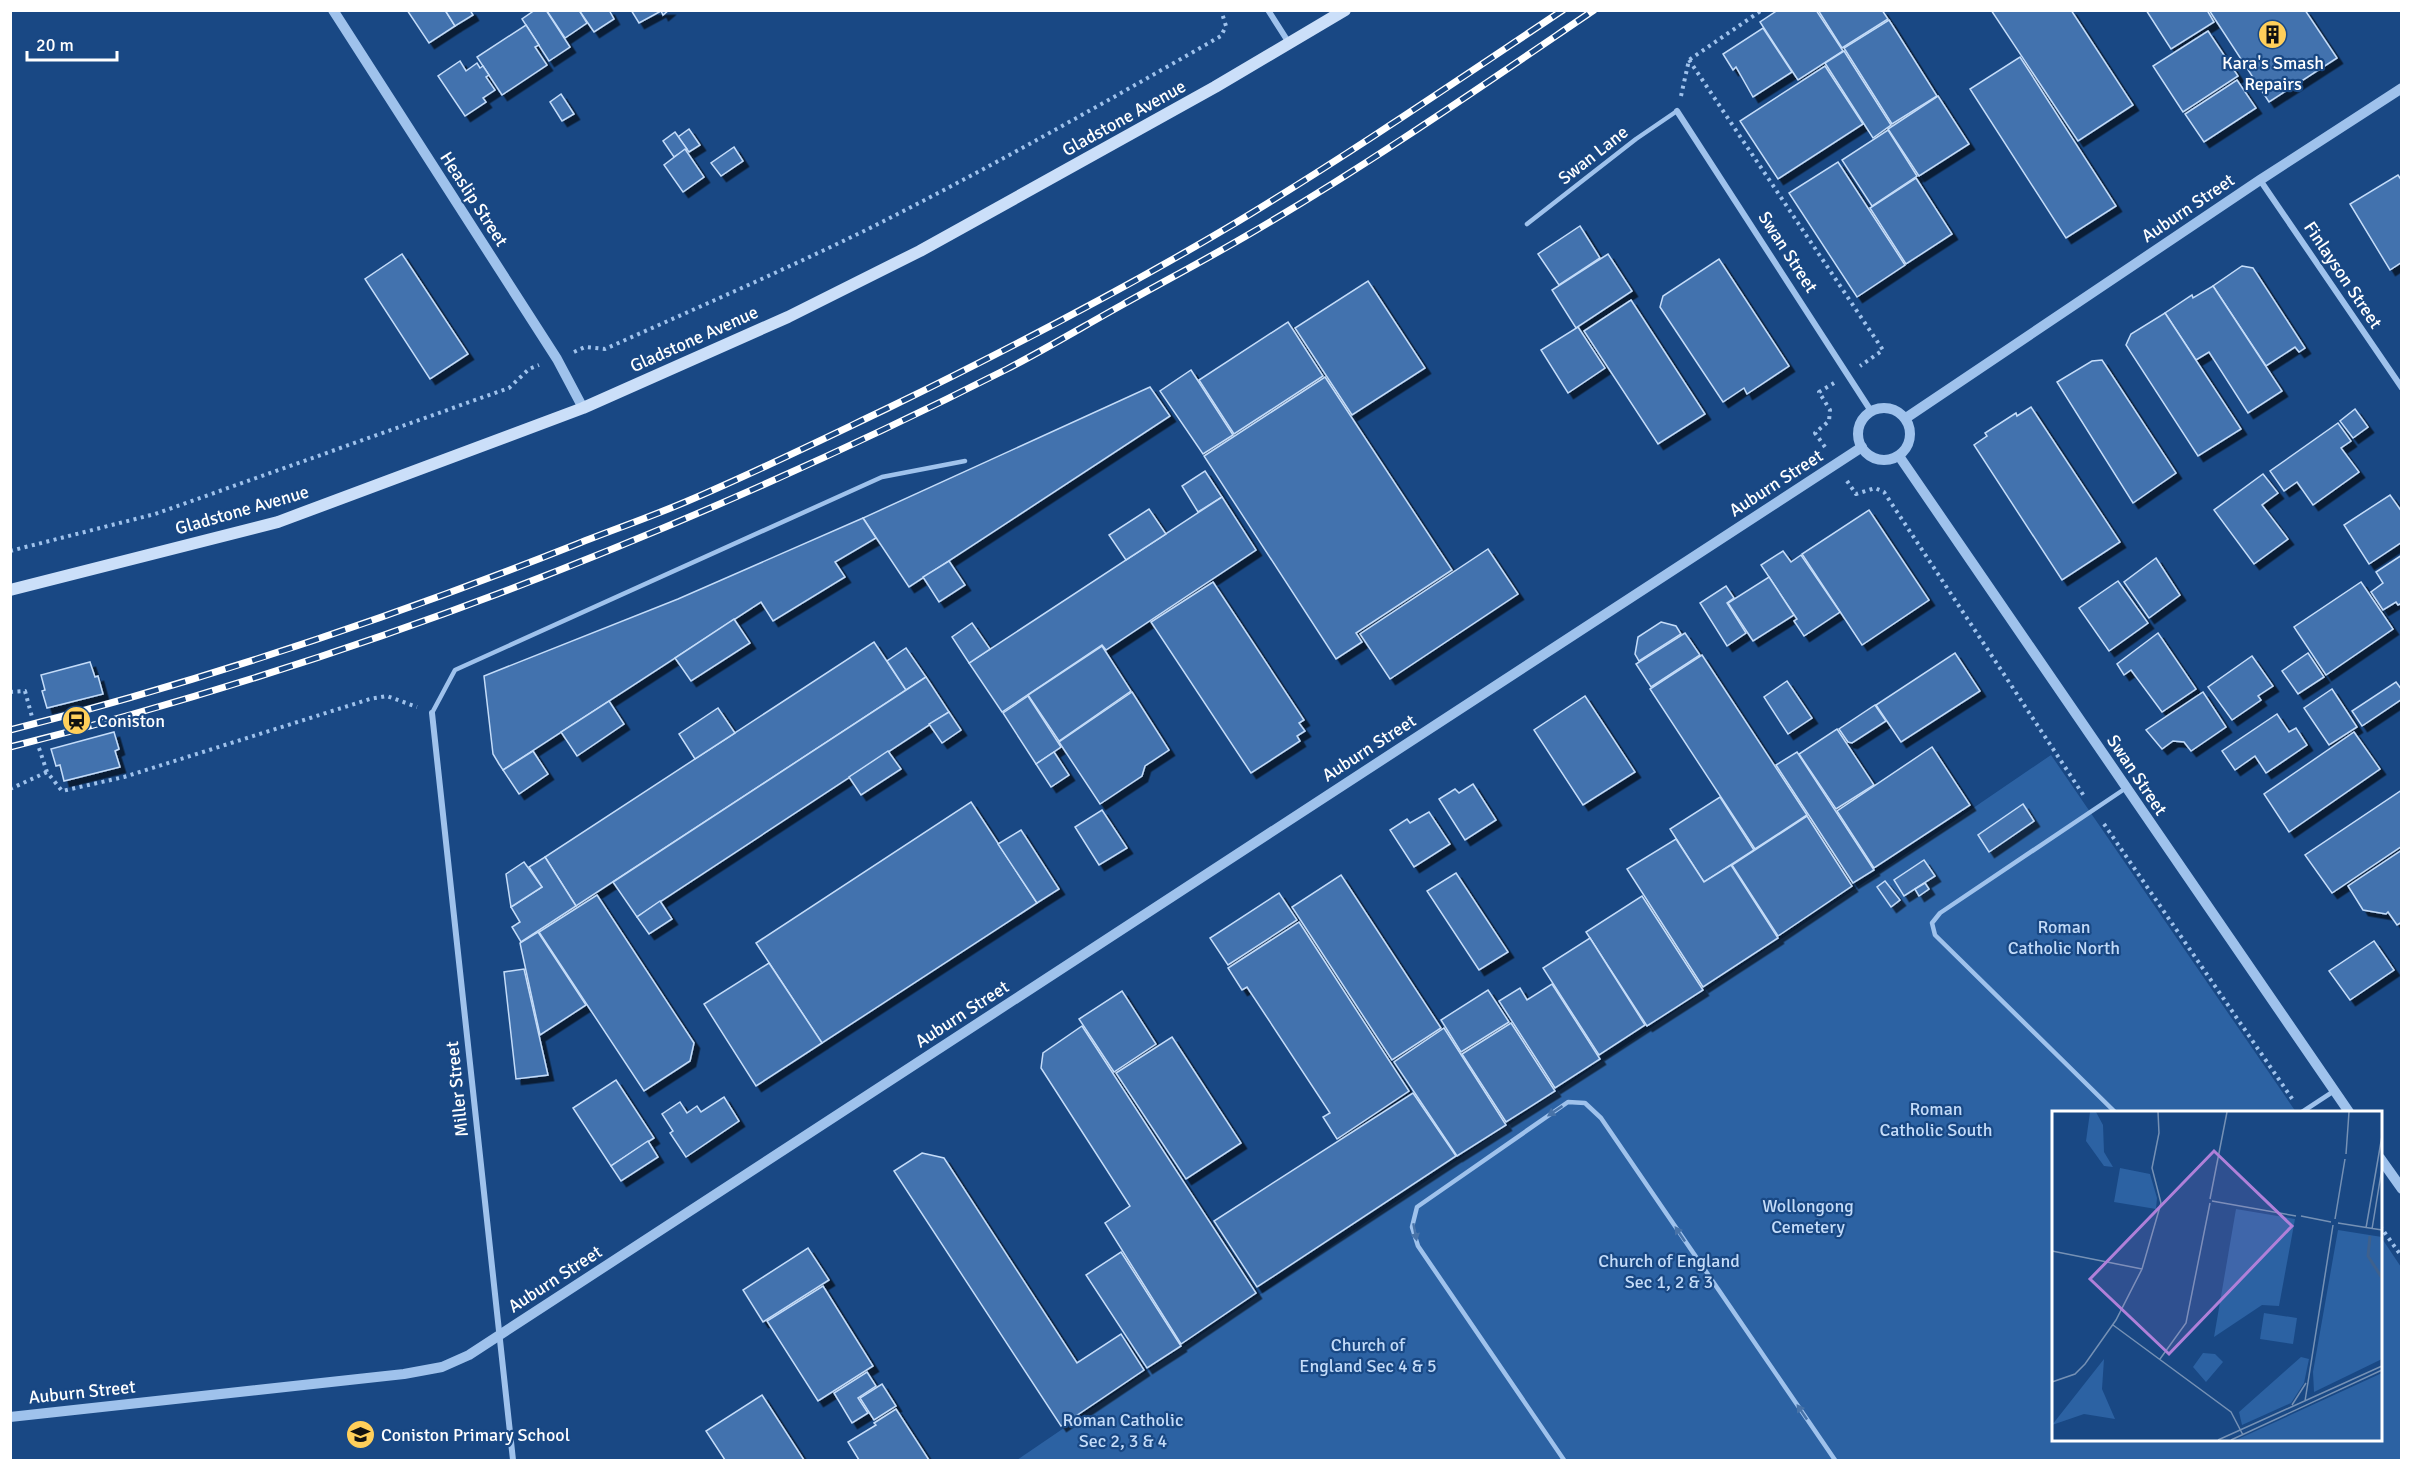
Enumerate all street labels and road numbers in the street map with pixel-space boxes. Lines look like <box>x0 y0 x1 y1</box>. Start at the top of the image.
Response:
street label: Gladstone Avenue <box>1058 75 1190 161</box>
street label: Swan Lane <box>1554 121 1632 189</box>
street label: Heaslip Street <box>435 147 513 251</box>
street label: Auburn Street <box>2137 169 2239 247</box>
street label: Swan Street <box>1754 207 1822 297</box>
street label: Finlayson Street <box>2299 217 2387 333</box>
street label: Gladstone Avenue <box>627 301 761 377</box>
street label: Auburn Street <box>1725 445 1827 521</box>
street label: Gladstone Avenue <box>173 480 311 540</box>
street label: Auburn Street <box>1318 710 1420 786</box>
street label: Swan Street <box>2102 731 2172 819</box>
street label: Auburn Street <box>911 976 1013 1052</box>
street label: Miller Street <box>441 1040 473 1138</box>
street label: Auburn Street <box>504 1241 606 1317</box>
street label: Auburn Street <box>27 1375 137 1409</box>

